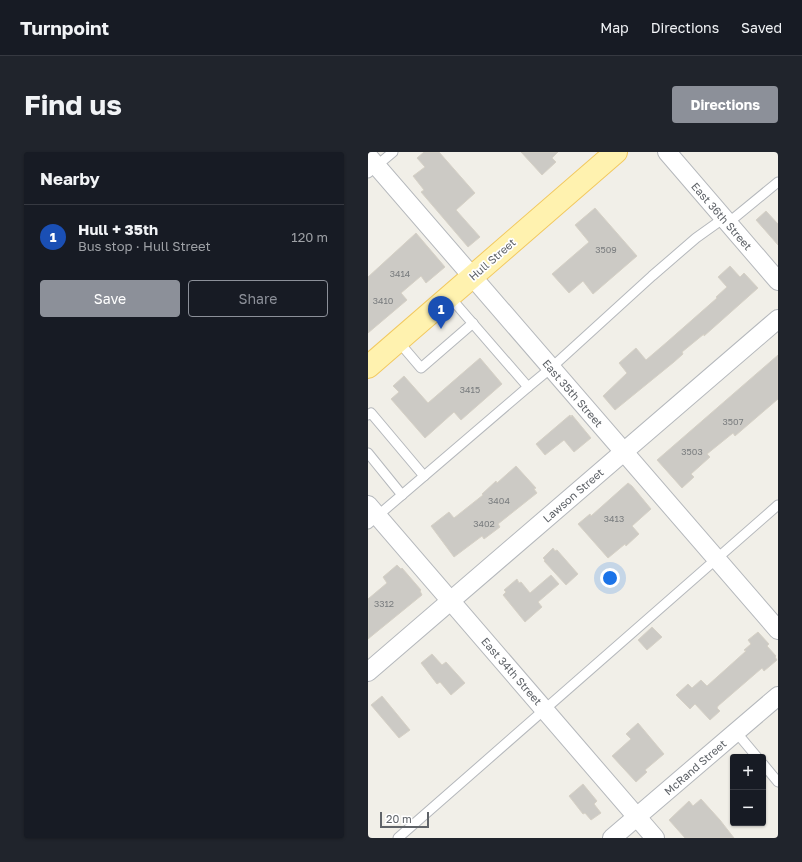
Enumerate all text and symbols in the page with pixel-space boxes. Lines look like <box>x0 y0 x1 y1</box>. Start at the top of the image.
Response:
text: Turnpoint <box>20 16 109 39</box>
text: Map <box>600 19 629 36</box>
text: Directions <box>651 19 719 36</box>
text: Saved <box>741 19 782 36</box>
button: Directions <box>672 86 778 123</box>
text: Find us <box>24 88 122 121</box>
text: Nearby <box>40 168 100 189</box>
street label: East 36th Street <box>689 180 755 252</box>
text: Hull + 35th <box>78 220 158 238</box>
text: 1 <box>50 229 56 245</box>
text: 120 m <box>291 229 328 245</box>
street label: Hull Street <box>466 235 518 283</box>
text: Bus stop · Hull Street <box>78 238 211 254</box>
house number: 3509 <box>595 244 617 255</box>
house number: 3414 <box>390 268 411 279</box>
button: Save <box>40 280 180 317</box>
button: Share <box>188 280 328 317</box>
house number: 3410 <box>373 295 394 306</box>
pin: 1 <box>428 296 454 329</box>
street label: East 35th Street <box>540 357 606 429</box>
house number: 3415 <box>460 384 480 395</box>
house number: 3507 <box>723 416 744 427</box>
house number: 3503 <box>681 446 703 457</box>
street label: Lawson Street <box>540 465 606 525</box>
house number: 3404 <box>488 495 510 506</box>
house number: 3413 <box>604 513 624 524</box>
house number: 3402 <box>473 518 495 529</box>
your location <box>600 568 620 588</box>
house number: 3312 <box>374 598 394 609</box>
street label: East 34th Street <box>479 635 545 707</box>
street label: McRand Street <box>661 737 729 797</box>
map controls <box>730 754 766 826</box>
button: + <box>730 754 766 790</box>
button: − <box>730 790 766 826</box>
scale bar <box>380 810 429 829</box>
text: 20 m <box>386 812 412 825</box>

